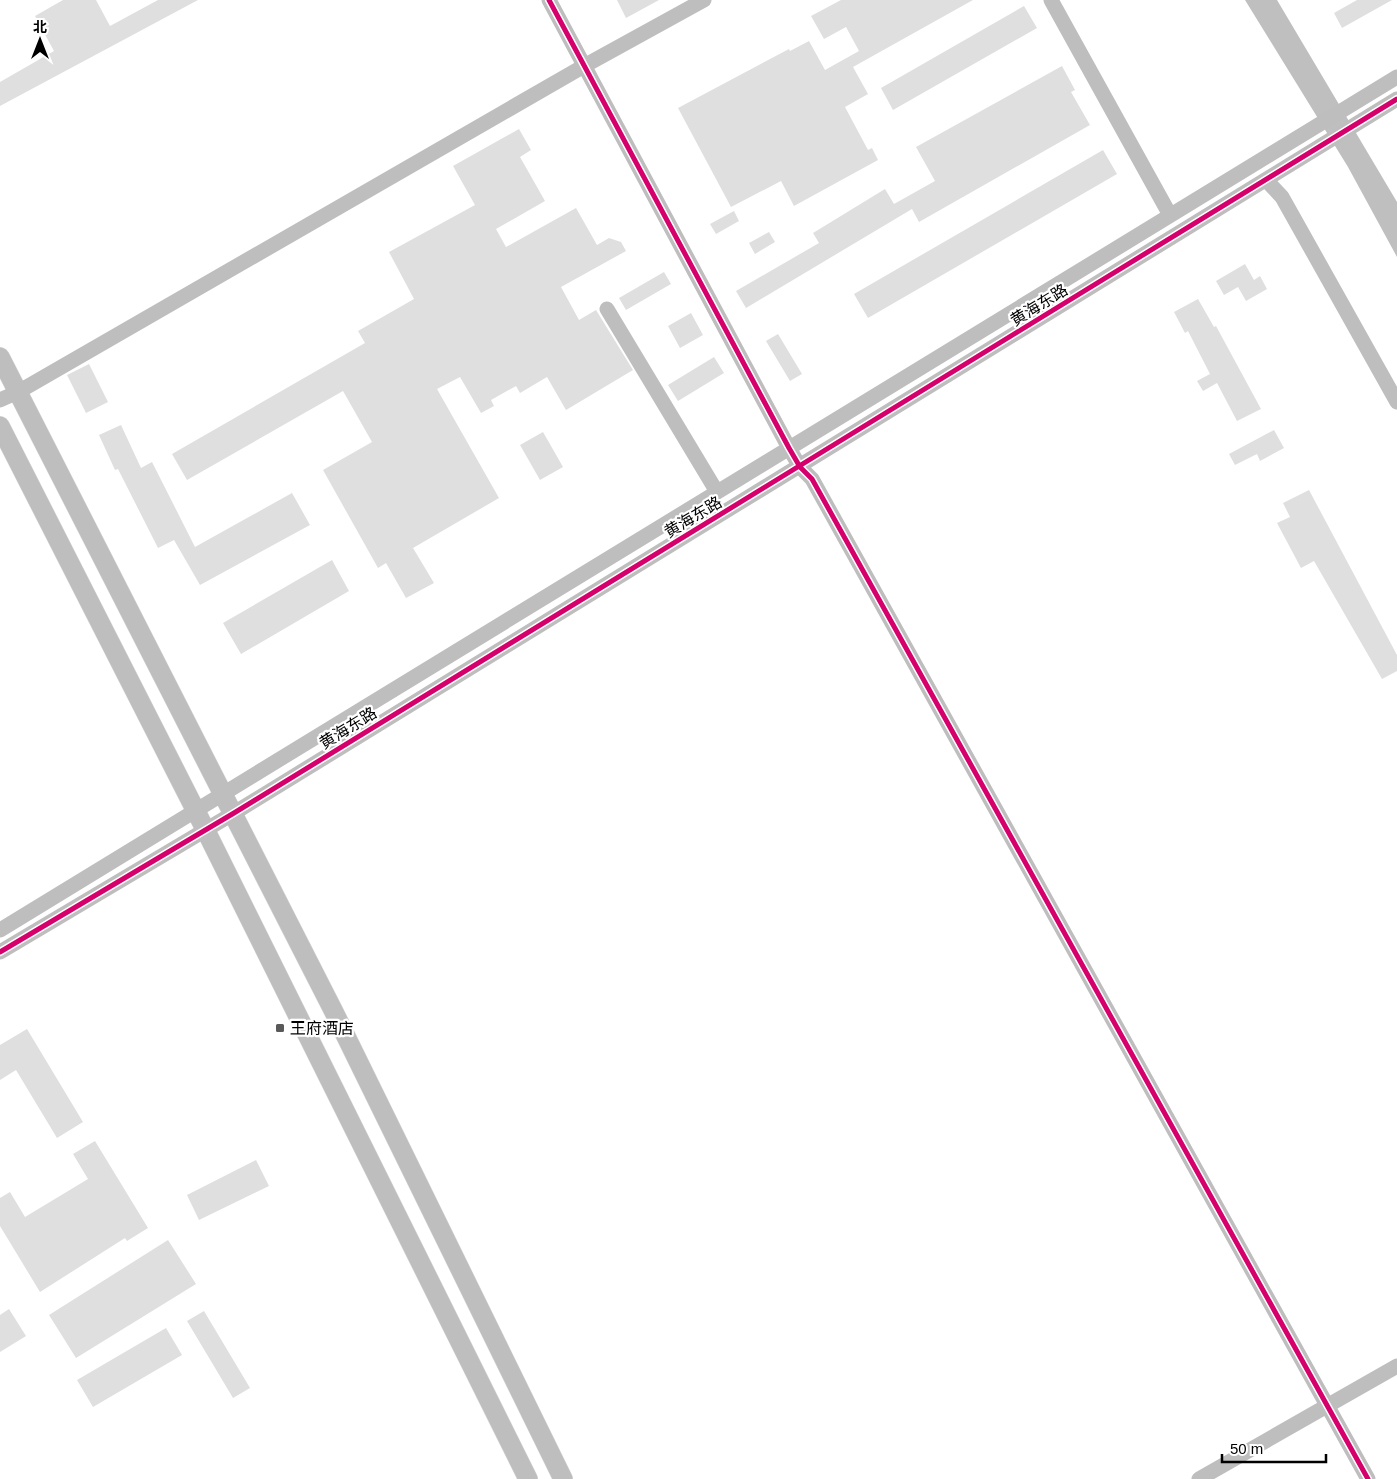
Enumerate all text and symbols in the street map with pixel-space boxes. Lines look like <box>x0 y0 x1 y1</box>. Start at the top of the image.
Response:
north arrow <box>15 15 65 65</box>
text: 北 <box>33 19 47 35</box>
street label: 黄海东路 <box>1007 281 1071 329</box>
street label: 黄海东路 <box>661 493 725 541</box>
street label: 黄海东路 <box>316 704 380 752</box>
place label: 王府酒店 <box>290 1020 354 1037</box>
marker: 王府酒店 <box>274 1022 286 1034</box>
scale bar <box>1222 1432 1326 1464</box>
text: 50 m <box>1230 1440 1263 1457</box>

